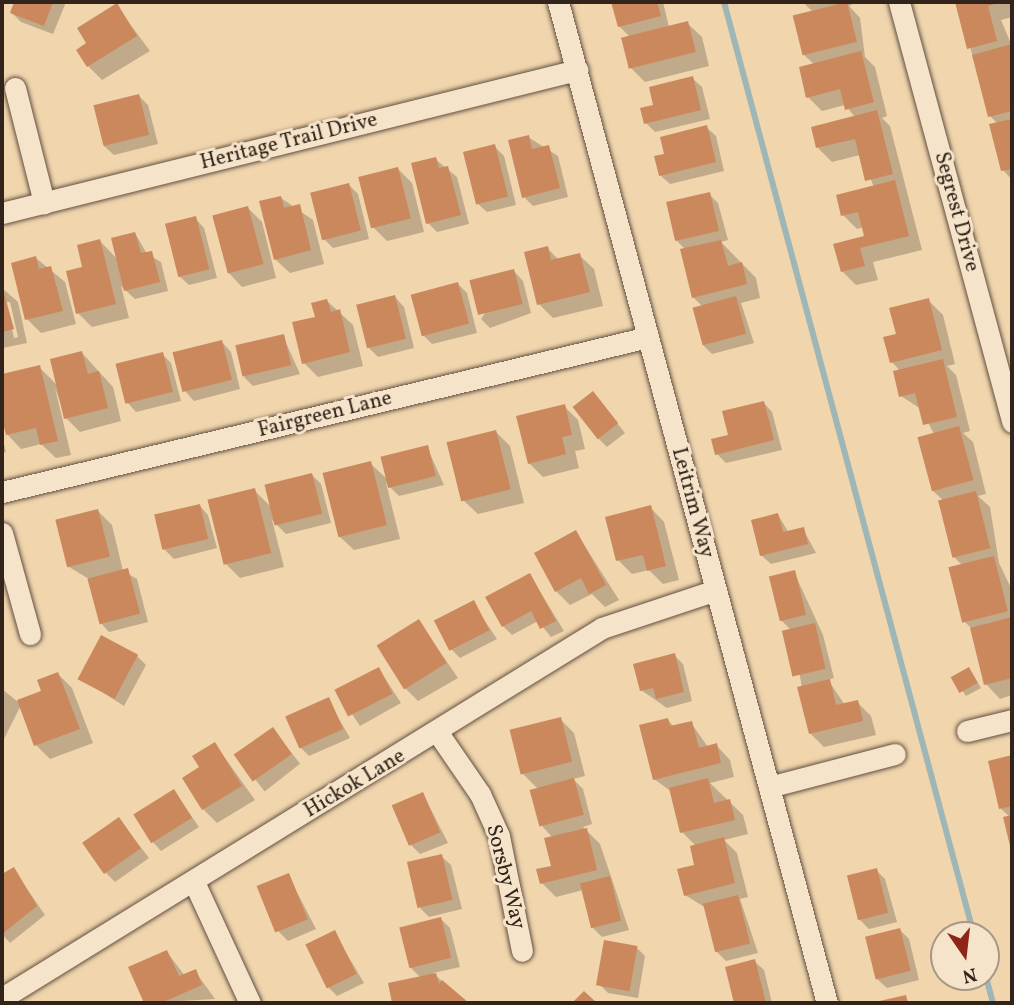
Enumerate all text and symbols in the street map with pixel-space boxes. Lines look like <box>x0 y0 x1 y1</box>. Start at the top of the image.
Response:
street label: Heritage Trail Drive <box>197 108 381 176</box>
street label: Segrest Drive <box>928 149 984 275</box>
street label: Fairgreen Lane <box>255 386 395 444</box>
street label: Leitrim Way <box>665 445 719 561</box>
street label: Hickok Lane <box>300 744 410 824</box>
street label: Sorsby Way <box>480 821 530 933</box>
north arrow <box>930 921 1000 991</box>
text: N <box>960 960 979 989</box>

